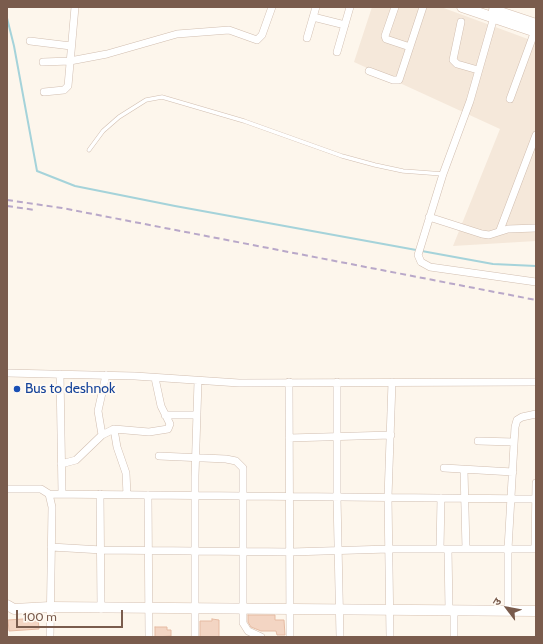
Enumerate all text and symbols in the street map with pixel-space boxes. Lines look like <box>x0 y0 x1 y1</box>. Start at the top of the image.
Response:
place label: Bus to deshnok <box>25 381 115 397</box>
marker: Bus to deshnok <box>12 384 22 394</box>
north arrow <box>487 588 527 628</box>
text: उ <box>489 595 504 608</box>
scale bar <box>18 602 125 628</box>
text: 100 m <box>23 609 57 624</box>

